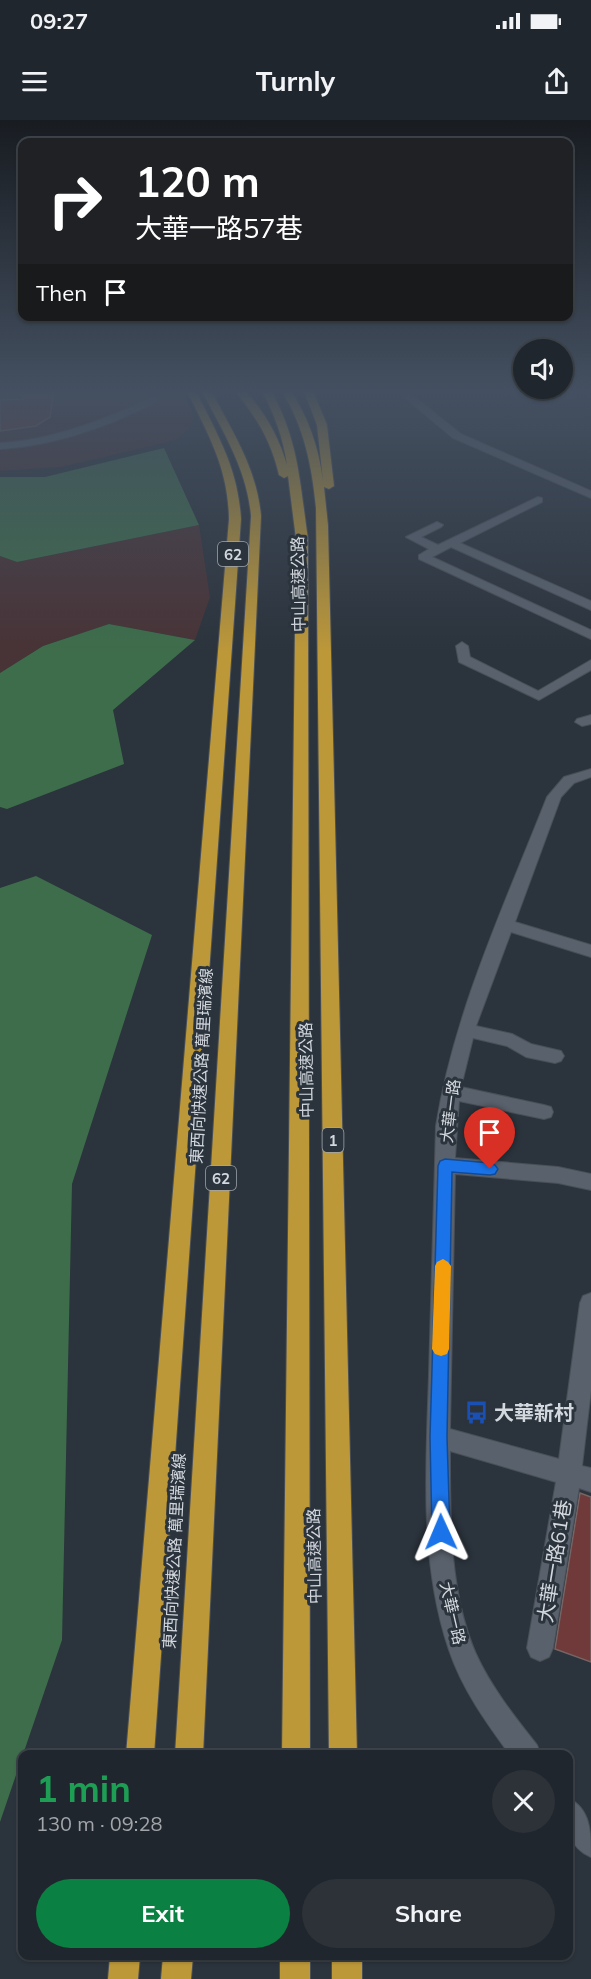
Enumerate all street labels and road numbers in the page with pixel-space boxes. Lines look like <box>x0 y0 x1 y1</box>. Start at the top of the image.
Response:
street label: 中山高速公路 <box>287 536 309 632</box>
road number: 62 <box>218 542 248 566</box>
street label: 東西向快速公路 萬里瑞濱線 <box>186 968 216 1164</box>
street label: 中山高速公路 <box>295 1022 317 1118</box>
street label: 大華一路 <box>436 1078 464 1144</box>
road number: 1 <box>322 1128 344 1152</box>
road number: 62 <box>206 1166 236 1190</box>
street label: 東西向快速公路 萬里瑞濱線 <box>159 1453 189 1649</box>
street label: 大華一路61巷 <box>532 1498 576 1624</box>
street label: 中山高速公路 <box>303 1508 325 1604</box>
street label: 大華一路 <box>436 1580 470 1646</box>

